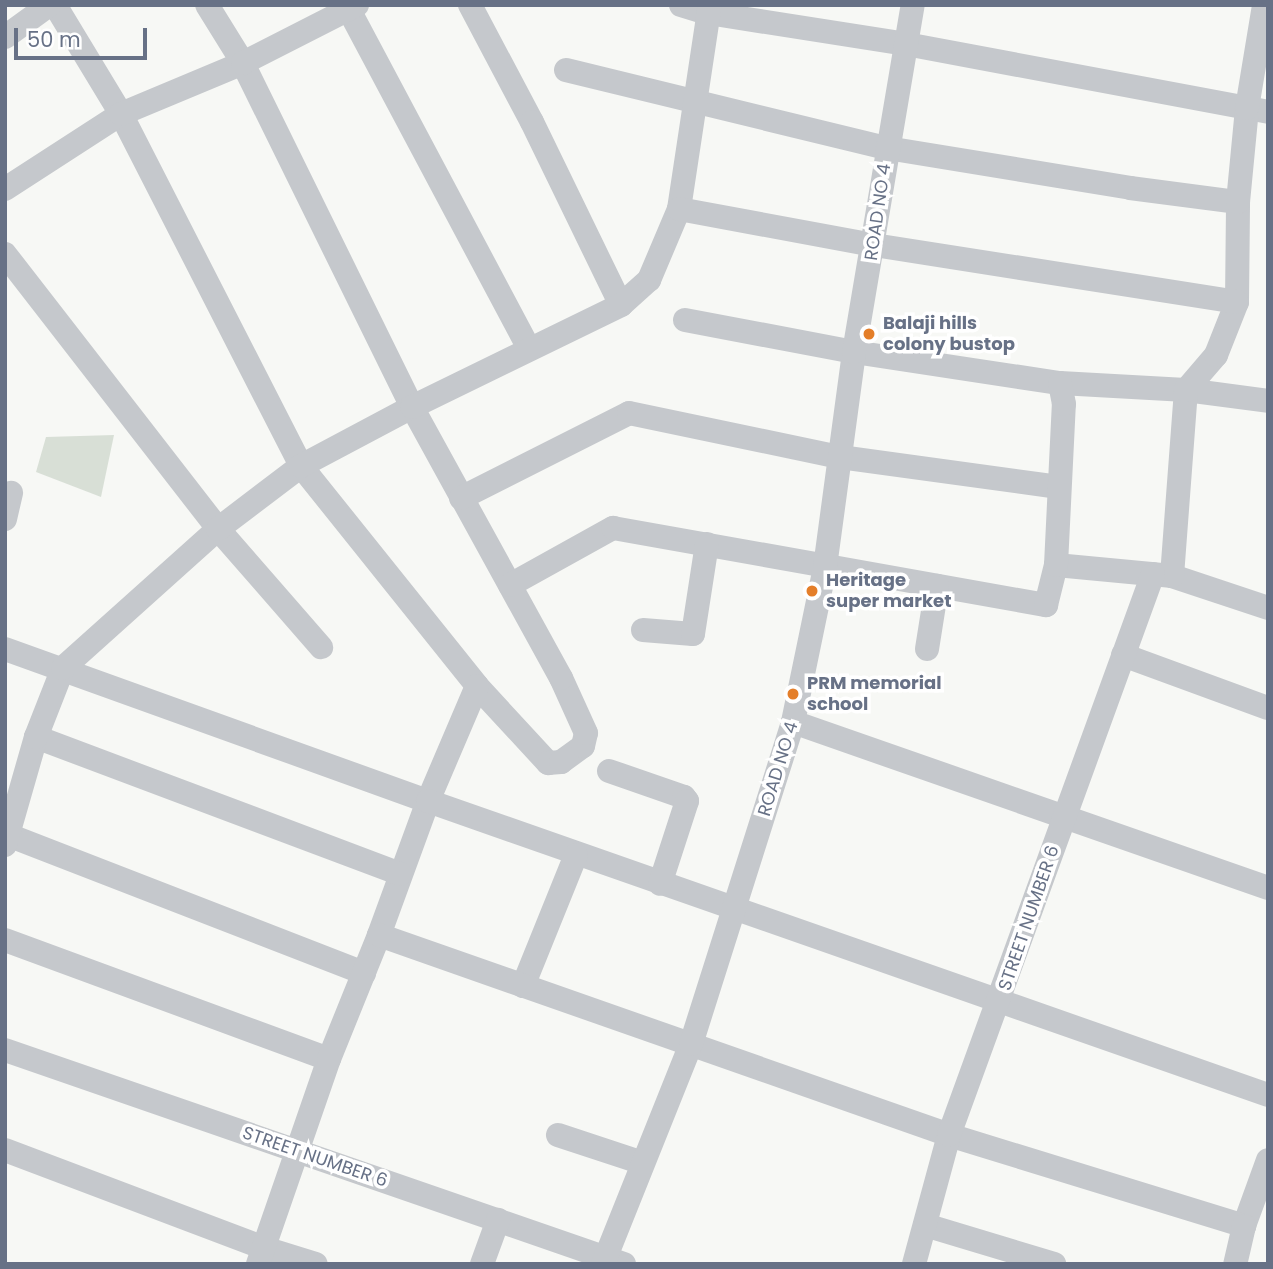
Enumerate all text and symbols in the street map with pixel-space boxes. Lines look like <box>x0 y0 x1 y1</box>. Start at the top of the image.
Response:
scale bar <box>18 14 150 58</box>
text: 50 m <box>27 25 81 54</box>
street label: ROAD NO 4 <box>861 162 895 262</box>
place label: Balaji hills colony bustop <box>883 313 1015 356</box>
marker: Balaji hills colony bustop <box>861 326 877 342</box>
place label: Heritage super market <box>826 570 952 612</box>
marker: Heritage super market <box>804 583 820 599</box>
place label: PRM memorial school <box>807 673 942 716</box>
marker: PRM memorial school <box>785 686 801 702</box>
street label: ROAD NO 4 <box>753 719 803 819</box>
street label: STREET NUMBER 6 <box>994 843 1064 993</box>
street label: STREET NUMBER 6 <box>240 1122 390 1192</box>

